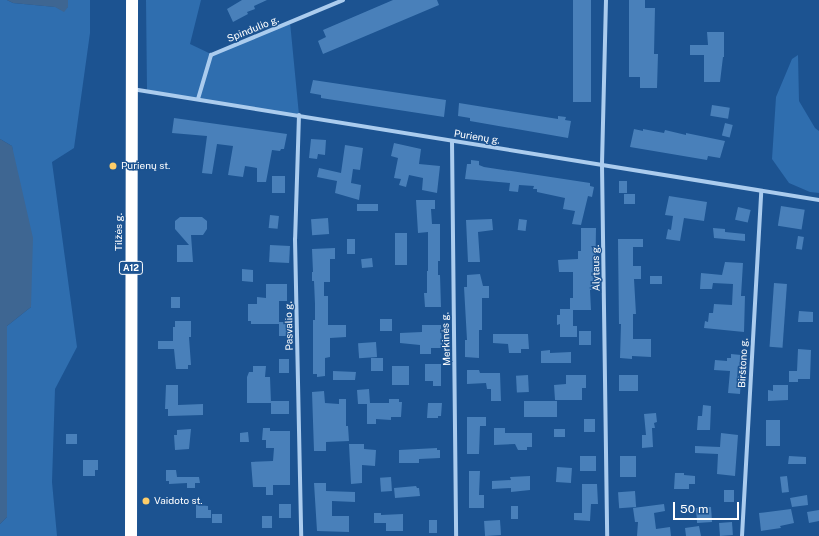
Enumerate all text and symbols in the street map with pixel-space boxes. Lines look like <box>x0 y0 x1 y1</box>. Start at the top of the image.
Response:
street label: Spindulio g. <box>225 13 281 45</box>
street label: Purienų g. <box>453 127 501 147</box>
place label: Purienų st. <box>121 160 170 172</box>
marker: Purienų st. <box>108 161 118 171</box>
street label: Tilžės g. <box>113 213 125 251</box>
street label: Alytaus g. <box>590 245 602 291</box>
road number: A12 <box>118 261 144 275</box>
street label: Pasvalio g. <box>283 301 295 351</box>
street label: Merkinės g. <box>439 312 453 366</box>
street label: Birštono g. <box>736 338 750 388</box>
scale bar <box>675 494 741 520</box>
place label: Vaidoto st. <box>154 495 203 507</box>
marker: Vaidoto st. <box>141 496 151 506</box>
text: 50 m <box>680 502 708 516</box>

